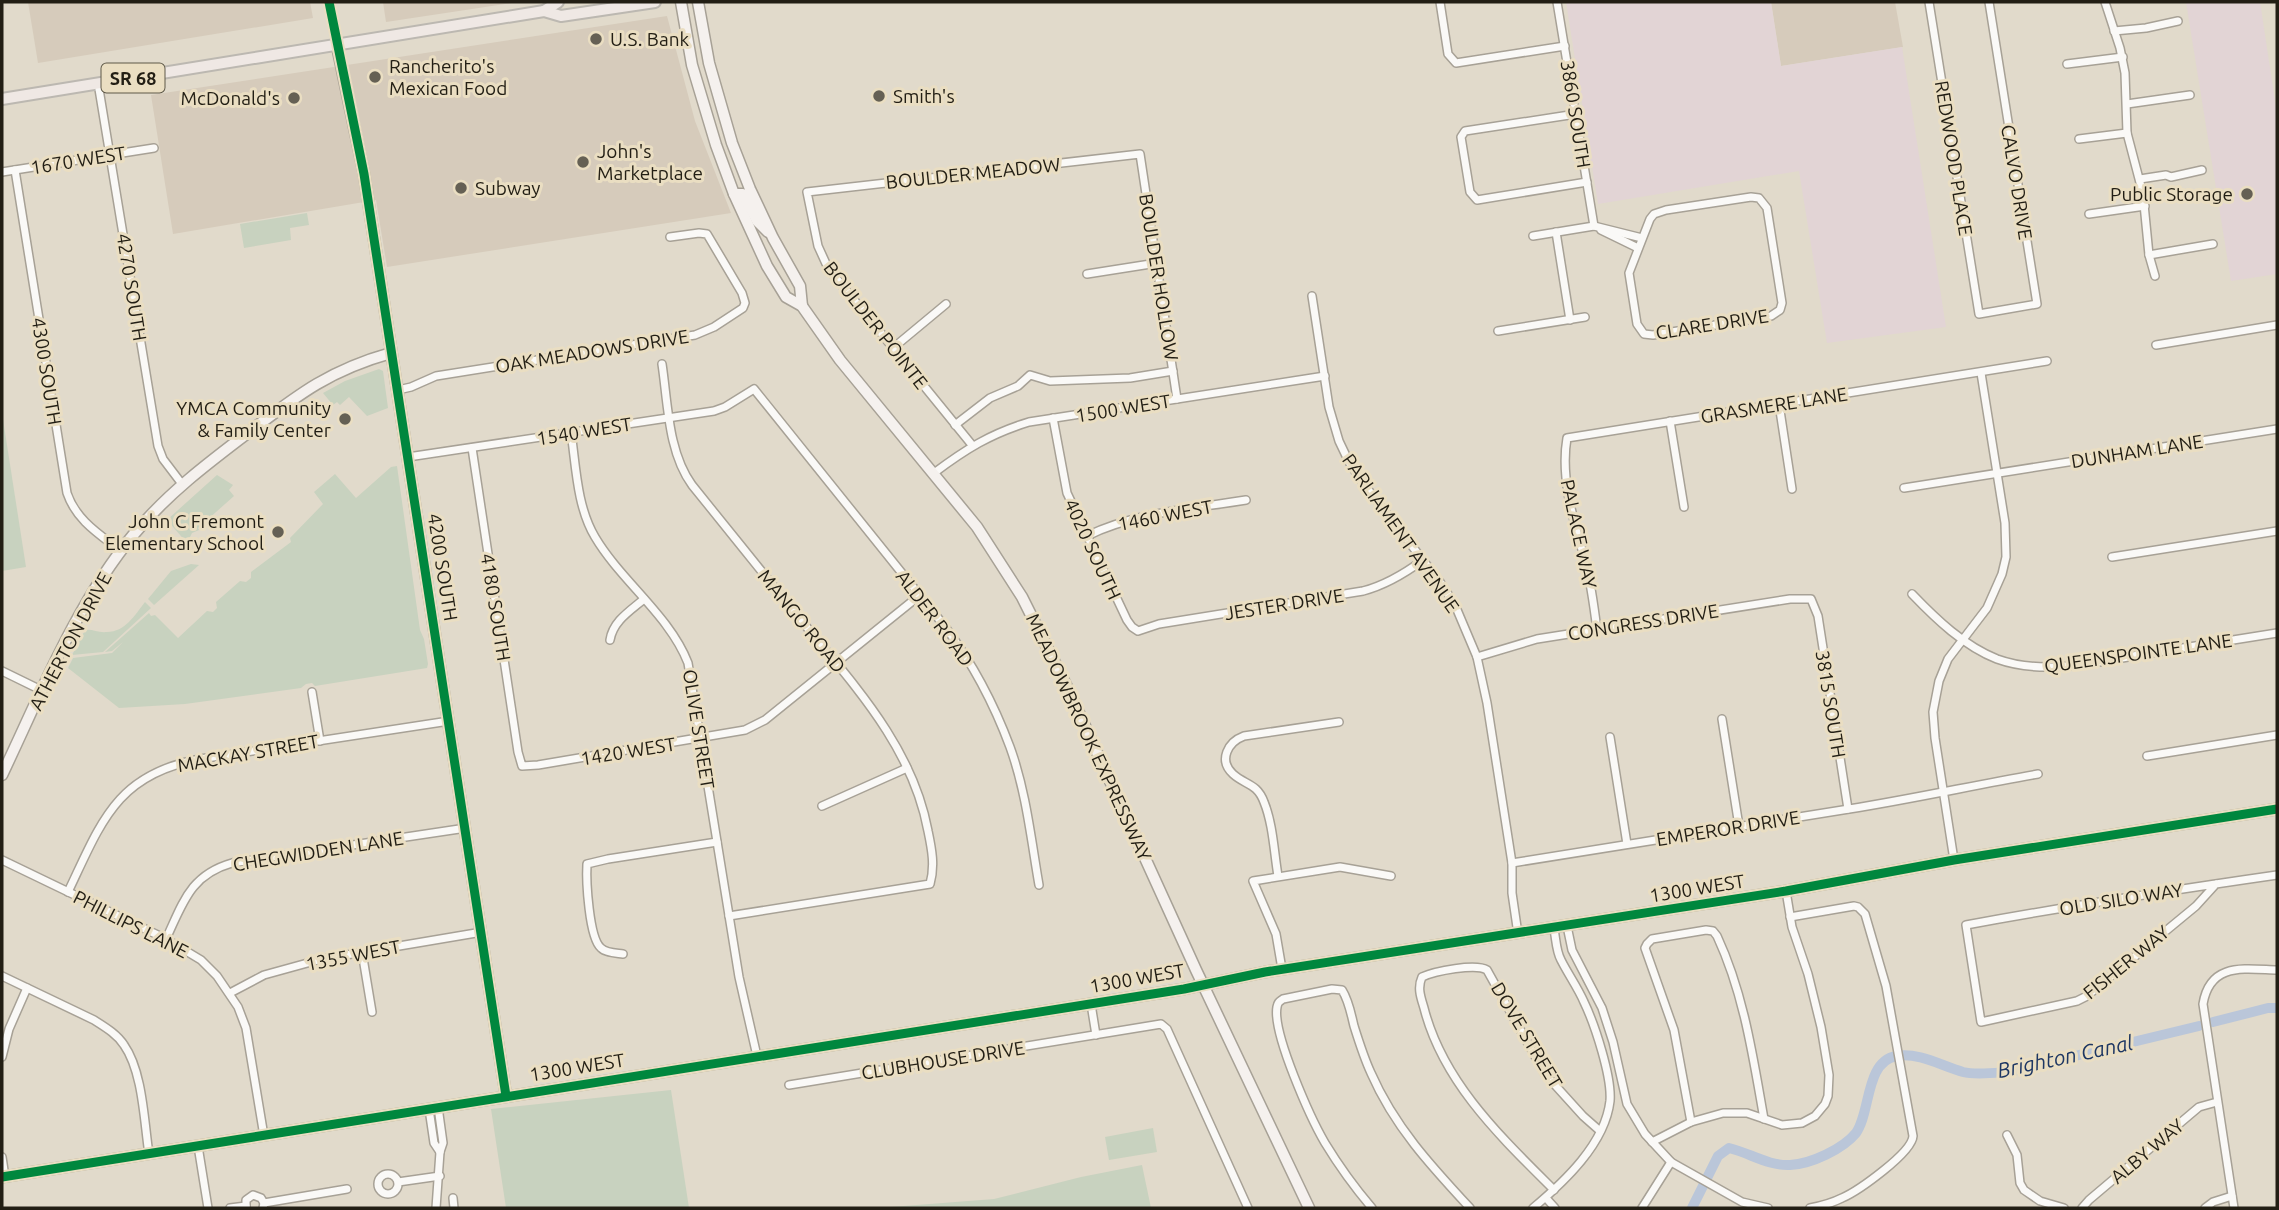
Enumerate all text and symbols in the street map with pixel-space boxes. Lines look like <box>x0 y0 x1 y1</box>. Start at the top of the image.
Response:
place label: U.S. Bank <box>610 28 690 50</box>
marker: U.S. Bank <box>588 31 604 47</box>
place label: Rancherito's Mexican Food <box>389 55 507 99</box>
street label: 3860 SOUTH <box>1557 59 1595 169</box>
road number: SR 68 <box>102 64 164 92</box>
marker: Rancherito's Mexican Food <box>367 69 383 85</box>
street label: REDWOOD PLACE <box>1931 79 1977 237</box>
place label: Smith's <box>893 85 955 107</box>
place label: McDonald's <box>181 87 280 109</box>
marker: Smith's <box>871 88 887 104</box>
marker: McDonald's <box>286 90 302 106</box>
street label: CALVO DRIVE <box>1997 123 2037 241</box>
place label: John's Marketplace <box>597 140 703 184</box>
street label: 1670 WEST <box>29 142 128 178</box>
street label: BOULDER MEADOW <box>885 153 1061 193</box>
marker: John's Marketplace <box>575 154 591 170</box>
place label: Subway <box>475 177 541 199</box>
marker: Subway <box>453 180 469 196</box>
place label: Public Storage <box>2110 183 2233 205</box>
marker: Public Storage <box>2239 186 2255 202</box>
street label: BOULDER HOLLOW <box>1135 192 1183 362</box>
street label: 4270 SOUTH <box>113 232 151 342</box>
street label: BOULDER POINTE <box>819 257 933 393</box>
street label: CLARE DRIVE <box>1654 304 1770 344</box>
street label: 4300 SOUTH <box>28 316 66 426</box>
street label: OAK MEADOWS DRIVE <box>494 325 690 377</box>
street label: GRASMERE LANE <box>1699 383 1849 427</box>
street label: 1500 WEST <box>1074 390 1173 426</box>
place label: YMCA Community & Family Center <box>176 397 331 441</box>
marker: YMCA Community & Family Center <box>337 411 353 427</box>
street label: 1540 WEST <box>535 413 634 449</box>
street label: DUNHAM LANE <box>2069 430 2205 472</box>
street label: PARLIAMENT AVENUE <box>1338 449 1464 617</box>
street label: PALACE WAY <box>1557 477 1601 591</box>
street label: 4020 SOUTH <box>1060 495 1126 603</box>
street label: 1460 WEST <box>1116 495 1215 535</box>
place label: John C Fremont Elementary School <box>105 510 265 554</box>
street label: 4200 SOUTH <box>424 512 462 622</box>
marker: John C Fremont Elementary School <box>270 524 286 540</box>
street label: 4180 SOUTH <box>477 552 515 662</box>
street label: MANGO ROAD <box>754 565 850 677</box>
street label: ALDER ROAD <box>892 566 978 670</box>
street label: ATHERTON DRIVE <box>24 568 116 714</box>
street label: JESTER DRIVE <box>1223 584 1345 624</box>
street label: CONGRESS DRIVE <box>1566 599 1720 645</box>
street label: MEADOWBROOK EXPRESSWAY <box>1022 610 1156 864</box>
street label: QUEENSPOINTE LANE <box>2043 629 2233 677</box>
street label: 3815 SOUTH <box>1812 649 1850 759</box>
street label: OLIVE STREET <box>679 668 719 791</box>
street label: MACKAY STREET <box>176 730 321 776</box>
street label: 1420 WEST <box>579 733 678 769</box>
street label: EMPEROR DRIVE <box>1655 806 1801 850</box>
street label: CHEGWIDDEN LANE <box>231 827 405 875</box>
street label: 1300 WEST <box>1648 870 1747 906</box>
street label: OLD SILO WAY <box>2058 878 2184 920</box>
street label: PHILLIPS LANE <box>70 886 192 962</box>
street label: FISHER WAY <box>2079 921 2173 1003</box>
street label: 1355 WEST <box>304 935 403 975</box>
street label: 1300 WEST <box>1088 959 1187 997</box>
street label: DOVE STREET <box>1487 978 1567 1092</box>
water label: Brighton Canal <box>1995 1030 2135 1082</box>
street label: CLUBHOUSE DRIVE <box>860 1036 1026 1084</box>
street label: 1300 WEST <box>528 1049 627 1085</box>
street label: ALBY WAY <box>2106 1114 2188 1188</box>

